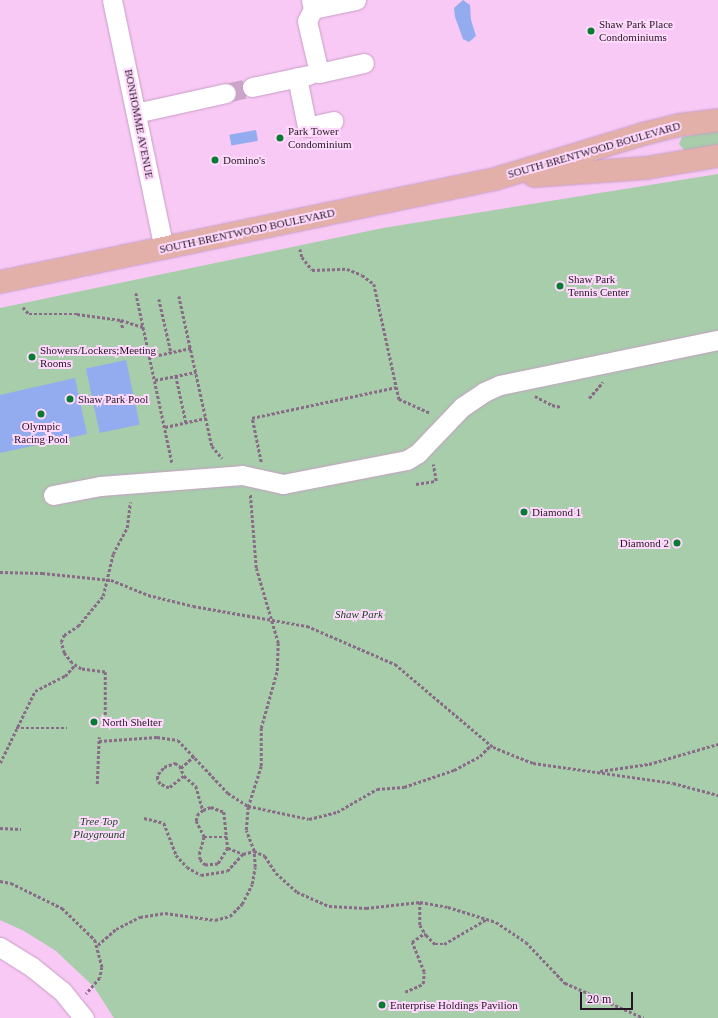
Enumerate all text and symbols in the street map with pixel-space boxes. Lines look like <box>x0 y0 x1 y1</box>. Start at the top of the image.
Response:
place label: Shaw Park Place Condominiums <box>599 18 673 44</box>
marker: Shaw Park Place Condominiums <box>586 26 596 36</box>
street label: BONHOMME AVENUE <box>122 68 156 180</box>
street label: SOUTH BRENTWOOD BOULEVARD <box>506 119 682 181</box>
place label: Park Tower Condominium <box>288 125 352 151</box>
marker: Park Tower Condominium <box>275 133 285 143</box>
place label: Domino's <box>223 153 265 167</box>
marker: Domino's <box>210 155 220 165</box>
street label: SOUTH BRENTWOOD BOULEVARD <box>158 206 336 256</box>
place label: Shaw Park Tennis Center <box>568 273 629 299</box>
marker: Shaw Park Tennis Center <box>555 281 565 291</box>
place label: Showers/Lockers;Meeting Rooms <box>40 344 156 370</box>
marker: Showers/Lockers;Meeting Rooms <box>27 352 37 362</box>
place label: Shaw Park Pool <box>78 392 148 406</box>
marker: Shaw Park Pool <box>65 394 75 404</box>
marker: Olympic Racing Pool <box>36 409 46 419</box>
place label: Olympic Racing Pool <box>14 420 68 446</box>
place label: Diamond 1 <box>532 505 581 519</box>
marker: Diamond 1 <box>519 507 529 517</box>
place label: Diamond 2 <box>620 536 669 550</box>
marker: Diamond 2 <box>672 538 682 548</box>
park label: Shaw Park <box>335 607 383 621</box>
place label: North Shelter <box>102 715 162 729</box>
marker: North Shelter <box>89 717 99 727</box>
park label: Tree Top Playground <box>73 815 125 841</box>
scale bar <box>582 984 635 1010</box>
text: 20 m <box>587 992 611 1006</box>
place label: Enterprise Holdings Pavilion <box>390 998 518 1012</box>
marker: Enterprise Holdings Pavilion <box>377 1000 387 1010</box>

